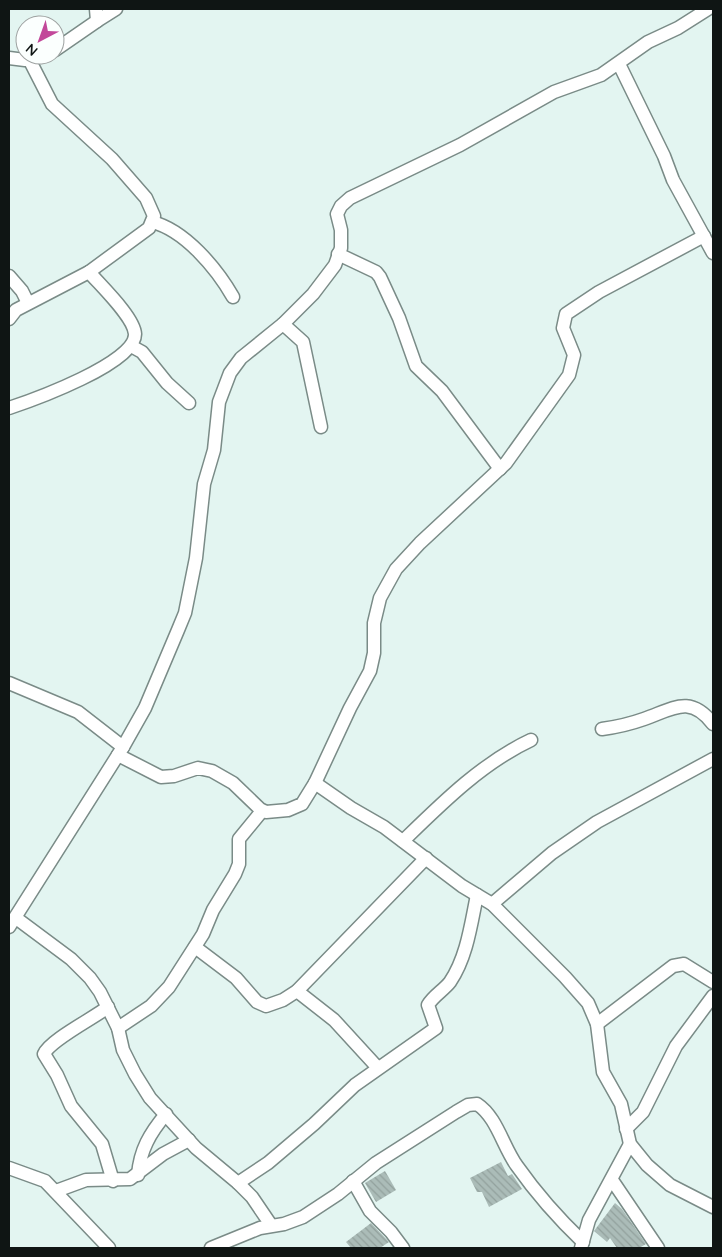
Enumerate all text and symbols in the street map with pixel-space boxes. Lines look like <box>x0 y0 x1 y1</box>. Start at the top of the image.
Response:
north arrow <box>15 15 65 65</box>
text: N <box>22 40 41 60</box>

